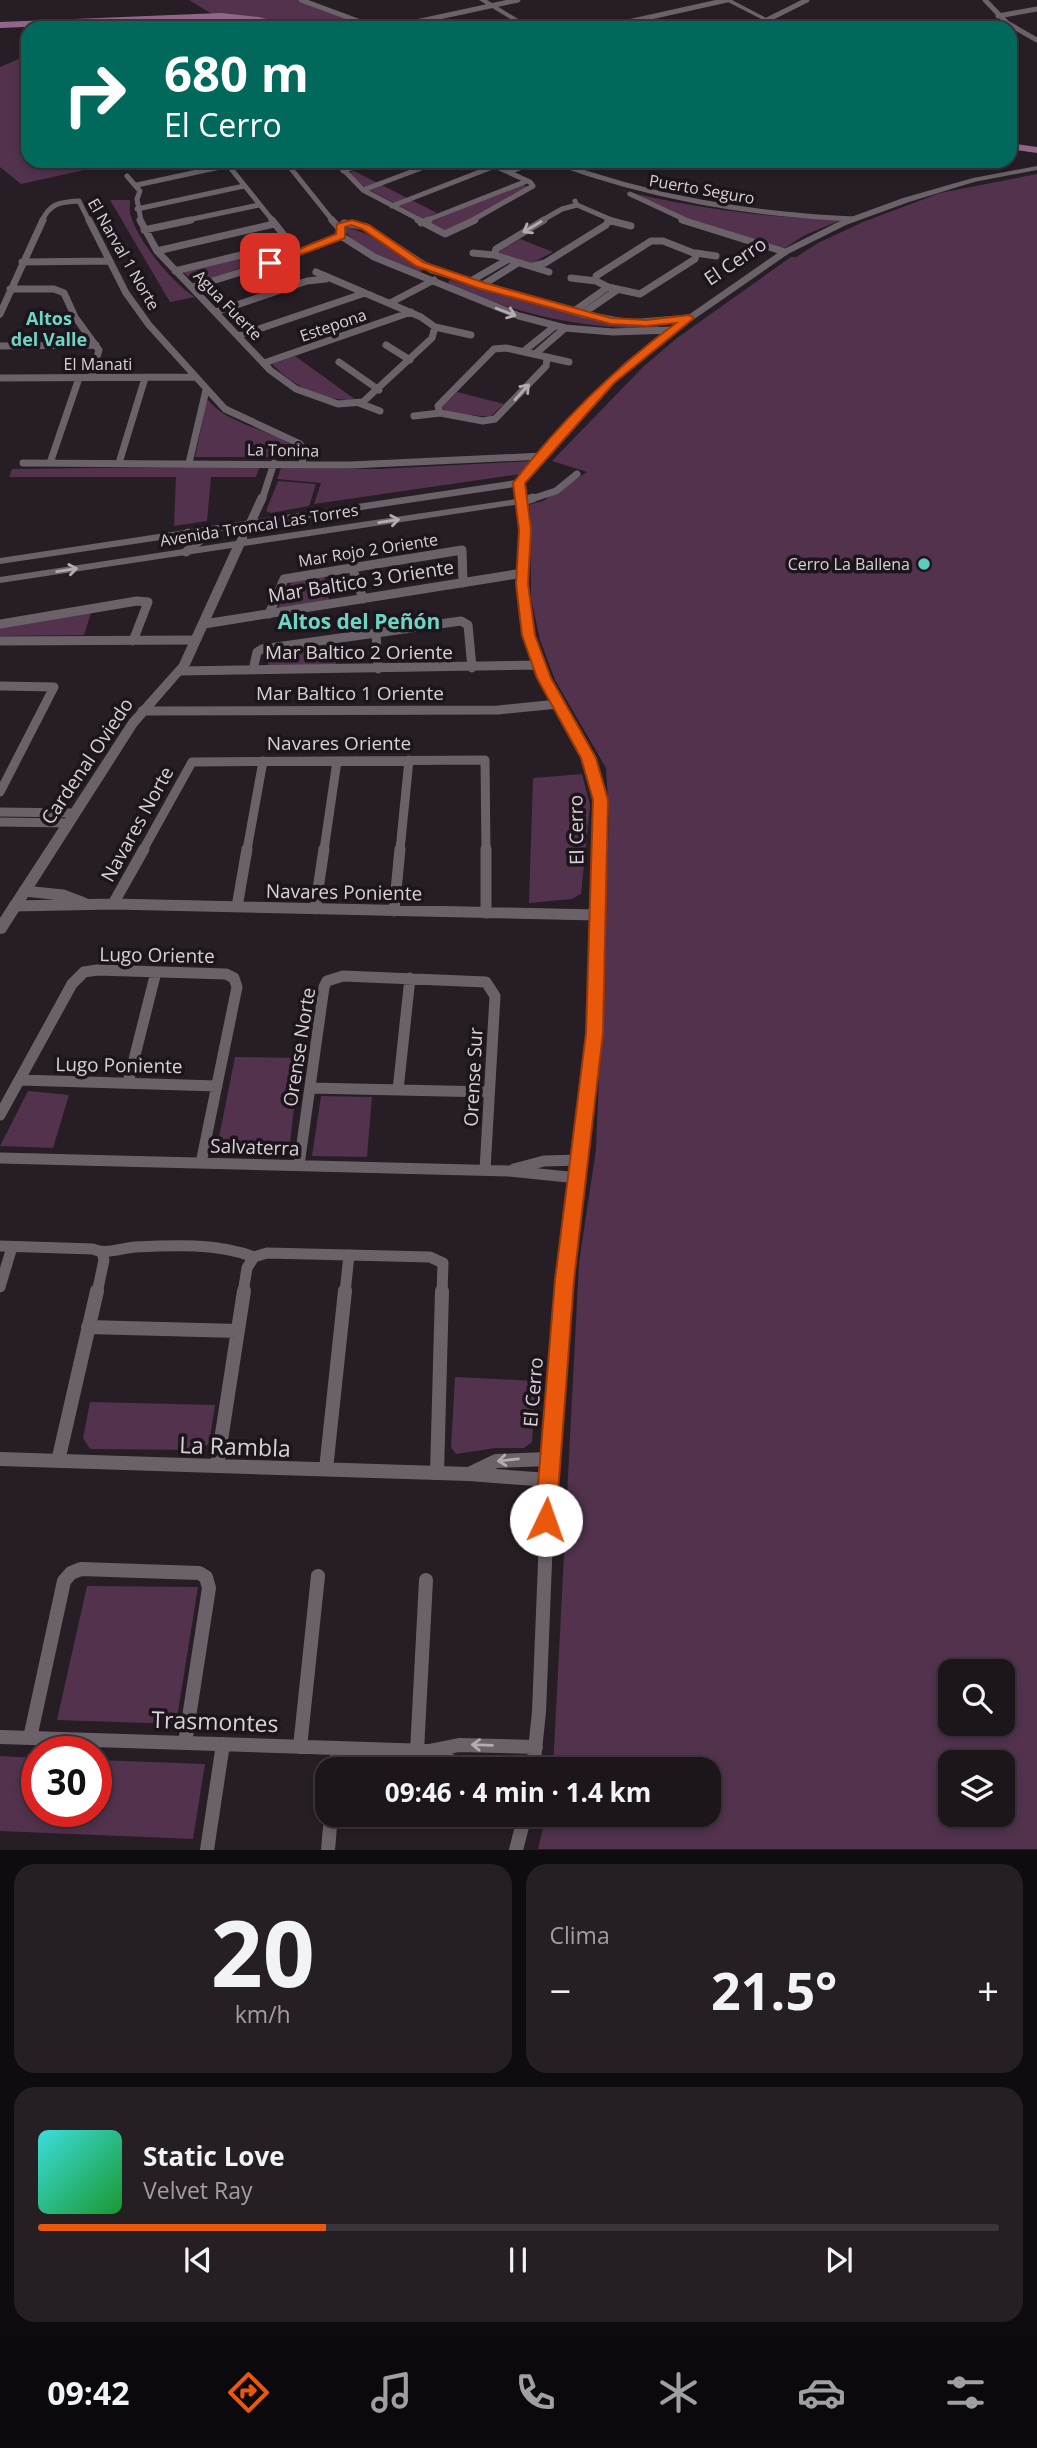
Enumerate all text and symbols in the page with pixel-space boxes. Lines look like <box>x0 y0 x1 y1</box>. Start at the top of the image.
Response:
text: 680 m <box>164 40 309 106</box>
icon: right <box>49 49 140 140</box>
text: El Cerro <box>164 103 282 146</box>
street label: Puerto Seguro <box>647 169 757 209</box>
street label: El Narval 1 Norte <box>83 194 165 314</box>
one-way arrow <box>523 220 543 234</box>
street label: El Cerro <box>699 231 771 291</box>
pin <box>240 233 300 293</box>
icon: arrive <box>251 244 289 282</box>
street label: Agua Fuerte <box>189 265 267 345</box>
street label: Estepona <box>297 303 369 347</box>
district label: Altos del Valle <box>11 306 87 351</box>
one-way arrow <box>494 306 516 319</box>
street label: El Manati <box>64 353 132 375</box>
one-way arrow <box>514 383 530 401</box>
street label: La Tonina <box>247 438 319 462</box>
street label: Avenida Troncal Las Torres <box>158 498 360 552</box>
one-way arrow <box>377 514 400 527</box>
street label: Mar Rojo 2 Oriente <box>297 528 439 572</box>
street label: Mar Baltico 3 Oriente <box>266 553 456 609</box>
place label: Cerro La Ballena <box>788 553 910 575</box>
marker: Cerro La Ballena <box>916 556 932 572</box>
one-way arrow <box>56 563 78 576</box>
district label: Altos del Peñón <box>278 607 440 635</box>
street label: Mar Baltico 2 Oriente <box>265 639 453 665</box>
street label: Mar Baltico 1 Oriente <box>256 680 444 706</box>
street label: Cardenal Oviedo <box>35 693 139 829</box>
street label: Navares Oriente <box>267 730 411 756</box>
street label: Navares Norte <box>95 762 179 886</box>
street label: El Cerro <box>562 795 590 865</box>
street label: Navares Poniente <box>266 878 422 906</box>
street label: Lugo Oriente <box>99 941 215 969</box>
street label: Orense Norte <box>277 985 321 1109</box>
street label: Orense Sur <box>457 1026 489 1127</box>
street label: Lugo Poniente <box>55 1051 183 1079</box>
street label: Salvaterra <box>210 1132 300 1162</box>
street label: El Cerro <box>517 1356 549 1428</box>
street label: La Rambla <box>179 1428 291 1464</box>
one-way arrow <box>497 1453 519 1466</box>
position arrow <box>509 1483 583 1557</box>
map controls <box>938 1659 1015 1827</box>
button: search <box>938 1659 1015 1736</box>
street label: Trasmontes <box>151 1703 279 1739</box>
speed limit sign: 30 <box>21 1736 112 1827</box>
one-way arrow <box>471 1739 494 1752</box>
button: layers <box>938 1750 1015 1827</box>
text: 09:46 · 4 min · 1.4 km <box>385 1774 651 1810</box>
text: 20 <box>211 1890 315 2014</box>
text: Clima <box>550 1919 610 1951</box>
text: 21.5° <box>711 1954 837 2025</box>
text: − <box>550 1964 571 2016</box>
text: + <box>977 1964 999 2016</box>
text: km/h <box>235 1998 291 2030</box>
text: Static Love <box>143 2138 285 2174</box>
text: Velvet Ray <box>143 2174 253 2206</box>
icon: previous <box>179 2241 217 2279</box>
icon: pause <box>499 2241 537 2279</box>
icon: next <box>820 2241 858 2279</box>
icon: directions <box>224 2368 273 2417</box>
icon: music <box>367 2368 416 2417</box>
icon: phone <box>511 2368 560 2417</box>
icon: climate <box>654 2368 703 2417</box>
icon: car <box>797 2368 846 2417</box>
icon: filters <box>941 2368 990 2417</box>
text: 09:42 <box>47 2371 130 2414</box>

